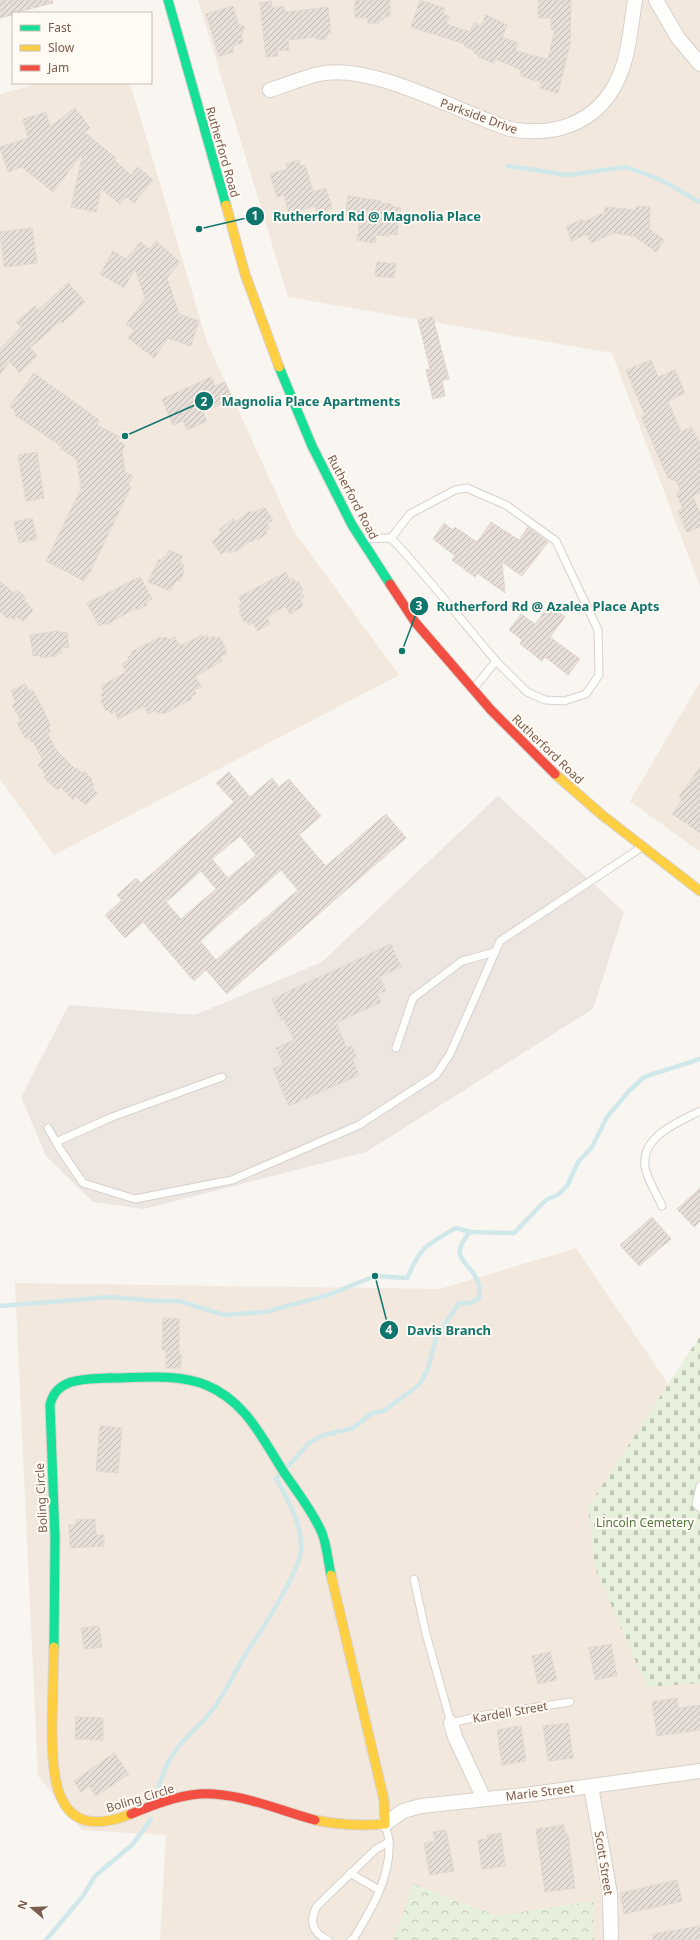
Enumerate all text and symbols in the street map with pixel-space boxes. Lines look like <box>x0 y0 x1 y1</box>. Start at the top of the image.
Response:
legend <box>12 12 152 84</box>
text: Fast <box>48 19 72 36</box>
text: Slow <box>48 39 75 56</box>
text: Jam <box>47 59 69 76</box>
street label: Parkside Drive <box>438 94 520 138</box>
street label: Rutherford Road <box>202 105 244 199</box>
callout: Rutherford Rd @ Magnolia Place <box>245 204 489 229</box>
text: 1 <box>252 207 258 224</box>
text: Rutherford Rd @ Magnolia Place <box>273 207 481 225</box>
callout: Magnolia Place Apartments <box>194 389 408 414</box>
text: Magnolia Place Apartments <box>222 392 400 410</box>
text: 2 <box>201 393 208 410</box>
street label: Rutherford Road <box>323 452 383 542</box>
callout: Rutherford Rd @ Azalea Place Apts <box>409 594 668 619</box>
text: 3 <box>416 597 423 614</box>
text: Rutherford Rd @ Azalea Place Apts <box>436 597 660 615</box>
street label: Rutherford Road <box>508 710 588 788</box>
callout: Davis Branch <box>379 1318 499 1343</box>
text: 4 <box>386 1321 393 1338</box>
text: Davis Branch <box>407 1321 491 1339</box>
street label: Boling Circle <box>31 1462 51 1533</box>
park label: Lincoln Cemetery <box>596 1514 695 1531</box>
street label: Kardell Street <box>471 1697 549 1727</box>
street label: Marie Street <box>505 1779 576 1805</box>
street label: Boling Circle <box>104 1780 176 1816</box>
street label: Scott Street <box>591 1830 618 1897</box>
north arrow <box>12 1888 52 1928</box>
text: N <box>14 1898 31 1911</box>

